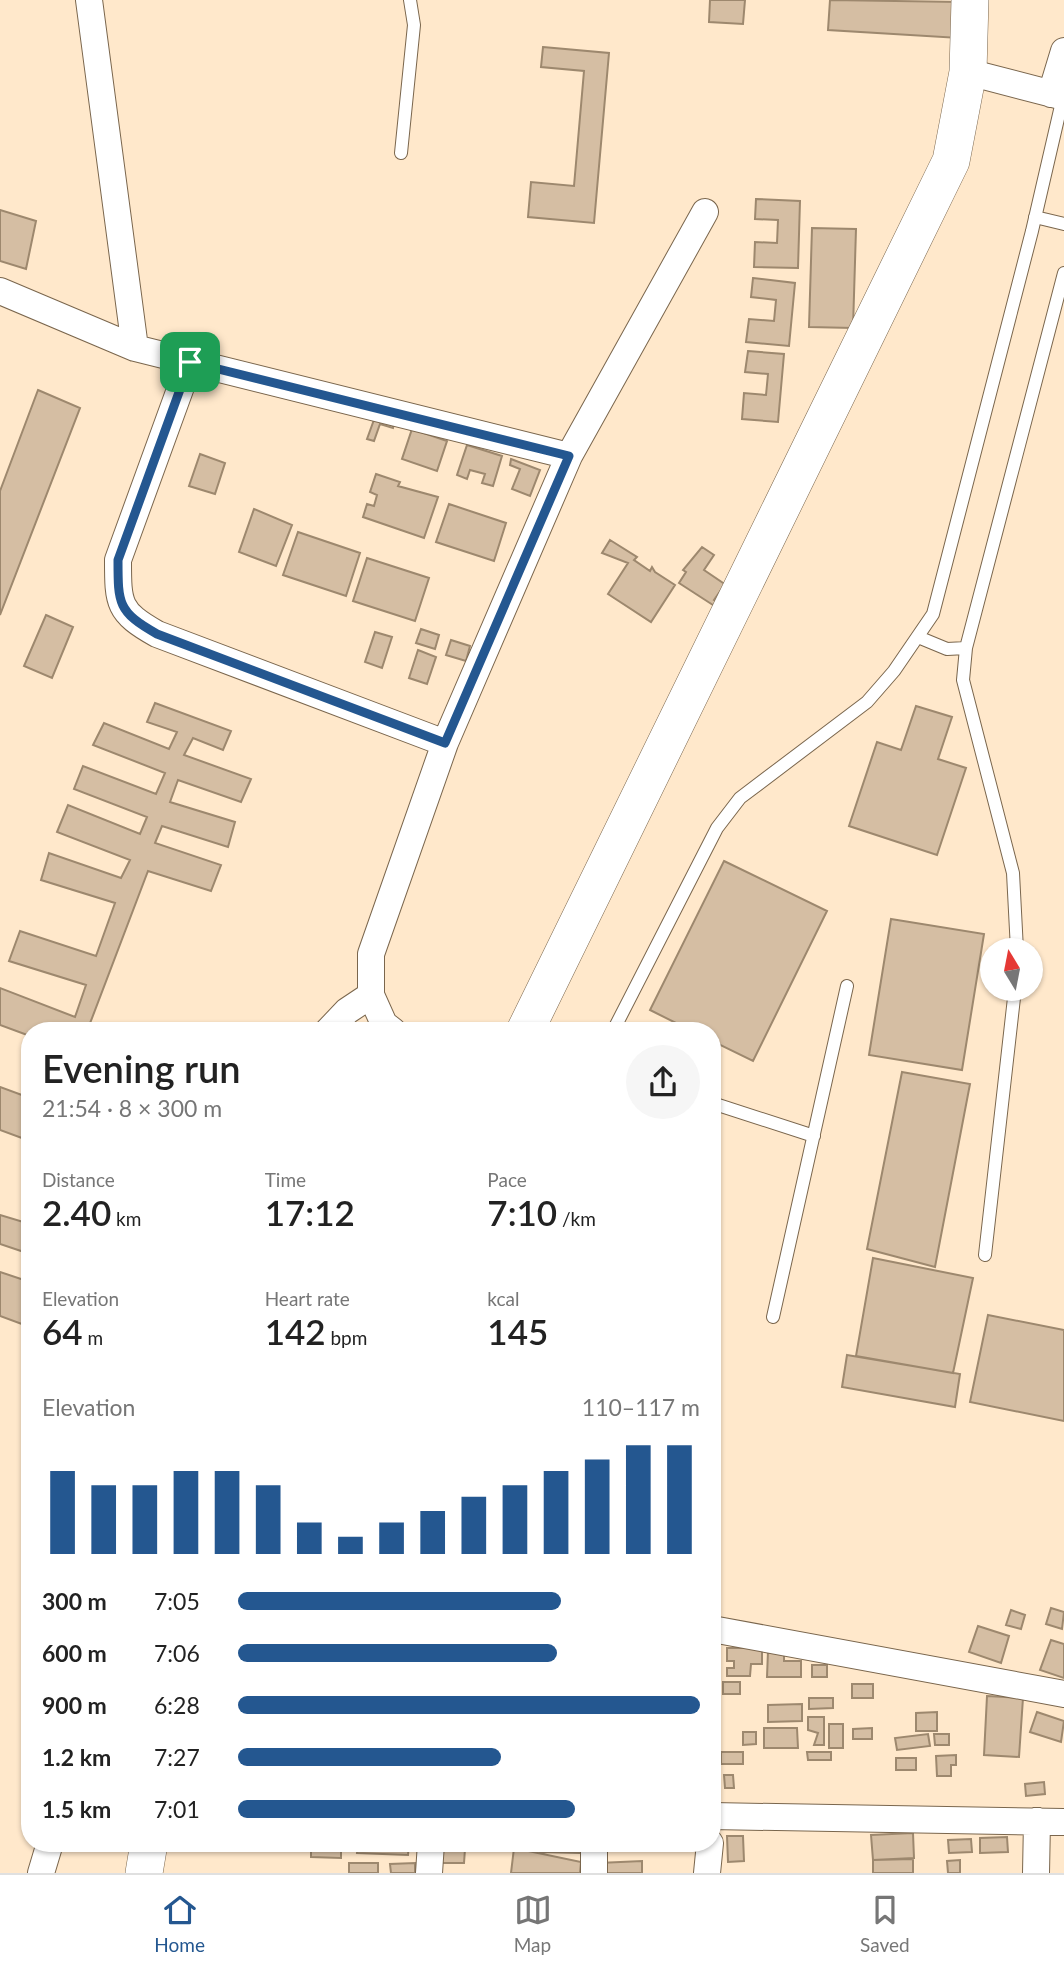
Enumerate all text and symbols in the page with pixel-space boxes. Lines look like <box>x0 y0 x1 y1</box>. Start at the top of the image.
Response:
pin <box>160 332 220 392</box>
icon: arrive <box>171 343 209 381</box>
north arrow <box>980 938 1043 1001</box>
map controls <box>980 938 1043 1001</box>
text: Evening run <box>42 1045 241 1091</box>
button: share <box>626 1045 700 1119</box>
text: 21:54 · 8 × 300 m <box>42 1094 222 1122</box>
text: Distance <box>42 1168 115 1191</box>
text: Time <box>265 1168 306 1191</box>
text: Pace <box>487 1168 527 1191</box>
text: 2.40 <box>42 1191 111 1233</box>
text: 17:12 <box>265 1191 355 1233</box>
text: 7:10 <box>487 1191 557 1233</box>
text: km <box>111 1207 141 1230</box>
text: /km <box>557 1207 596 1230</box>
text: Elevation <box>42 1287 119 1310</box>
text: Heart rate <box>265 1287 350 1310</box>
text: kcal <box>487 1287 519 1310</box>
text: 64 <box>42 1310 83 1352</box>
text: 142 <box>265 1310 326 1352</box>
text: 145 <box>487 1310 548 1352</box>
text: m <box>83 1326 103 1349</box>
text: bpm <box>326 1326 367 1349</box>
text: Elevation <box>42 1393 135 1421</box>
text: 110–117 m <box>582 1393 700 1421</box>
text: 300 m <box>42 1587 107 1615</box>
text: 7:05 <box>154 1587 200 1615</box>
text: 600 m <box>42 1639 107 1667</box>
text: 7:06 <box>154 1639 200 1667</box>
text: 900 m <box>42 1691 107 1719</box>
text: 6:28 <box>154 1691 200 1719</box>
text: 1.2 km <box>42 1743 111 1771</box>
text: 7:27 <box>154 1743 200 1771</box>
text: 1.5 km <box>42 1795 111 1823</box>
text: 7:01 <box>154 1795 200 1823</box>
tab: Home <box>154 1891 205 1956</box>
tab: Map <box>514 1891 552 1956</box>
tab: Saved <box>860 1891 910 1956</box>

